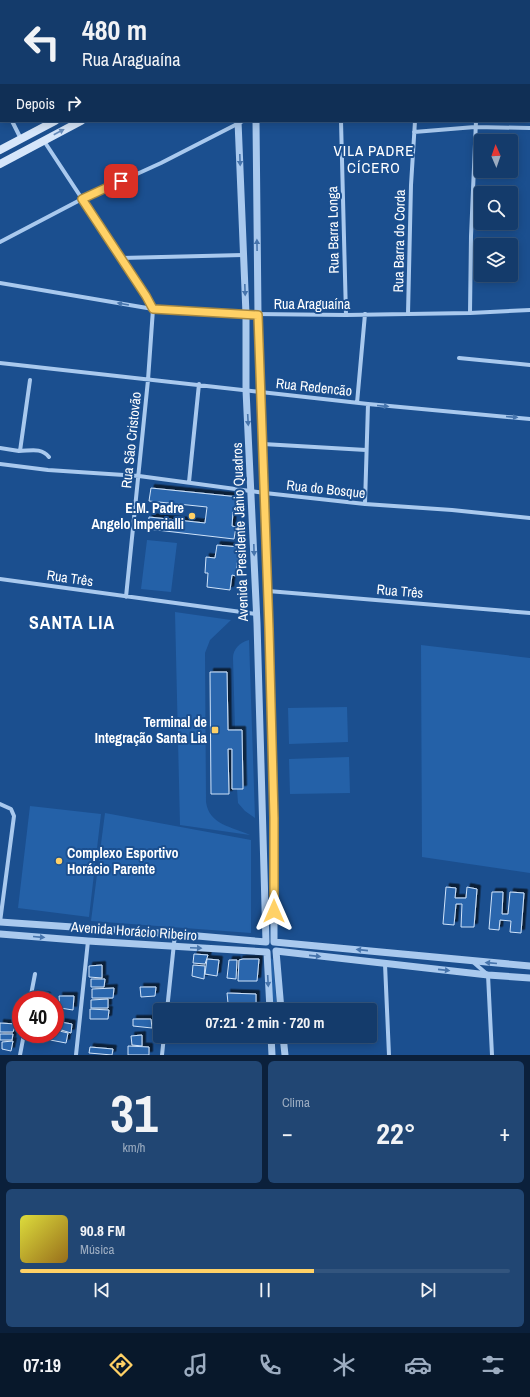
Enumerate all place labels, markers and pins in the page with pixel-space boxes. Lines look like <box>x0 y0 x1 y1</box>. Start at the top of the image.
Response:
pin <box>104 164 138 198</box>
place label: E.M. Padre Angelo Imperialli <box>91 499 184 533</box>
marker: E.M. Padre Angelo Imperialli <box>187 511 197 521</box>
place label: Terminal de Integração Santa Lia <box>95 713 208 747</box>
marker: Terminal de Integração Santa Lia <box>210 725 220 735</box>
place label: Complexo Esportivo Horácio Parente <box>67 844 179 878</box>
marker: Complexo Esportivo Horácio Parente <box>54 856 64 866</box>

